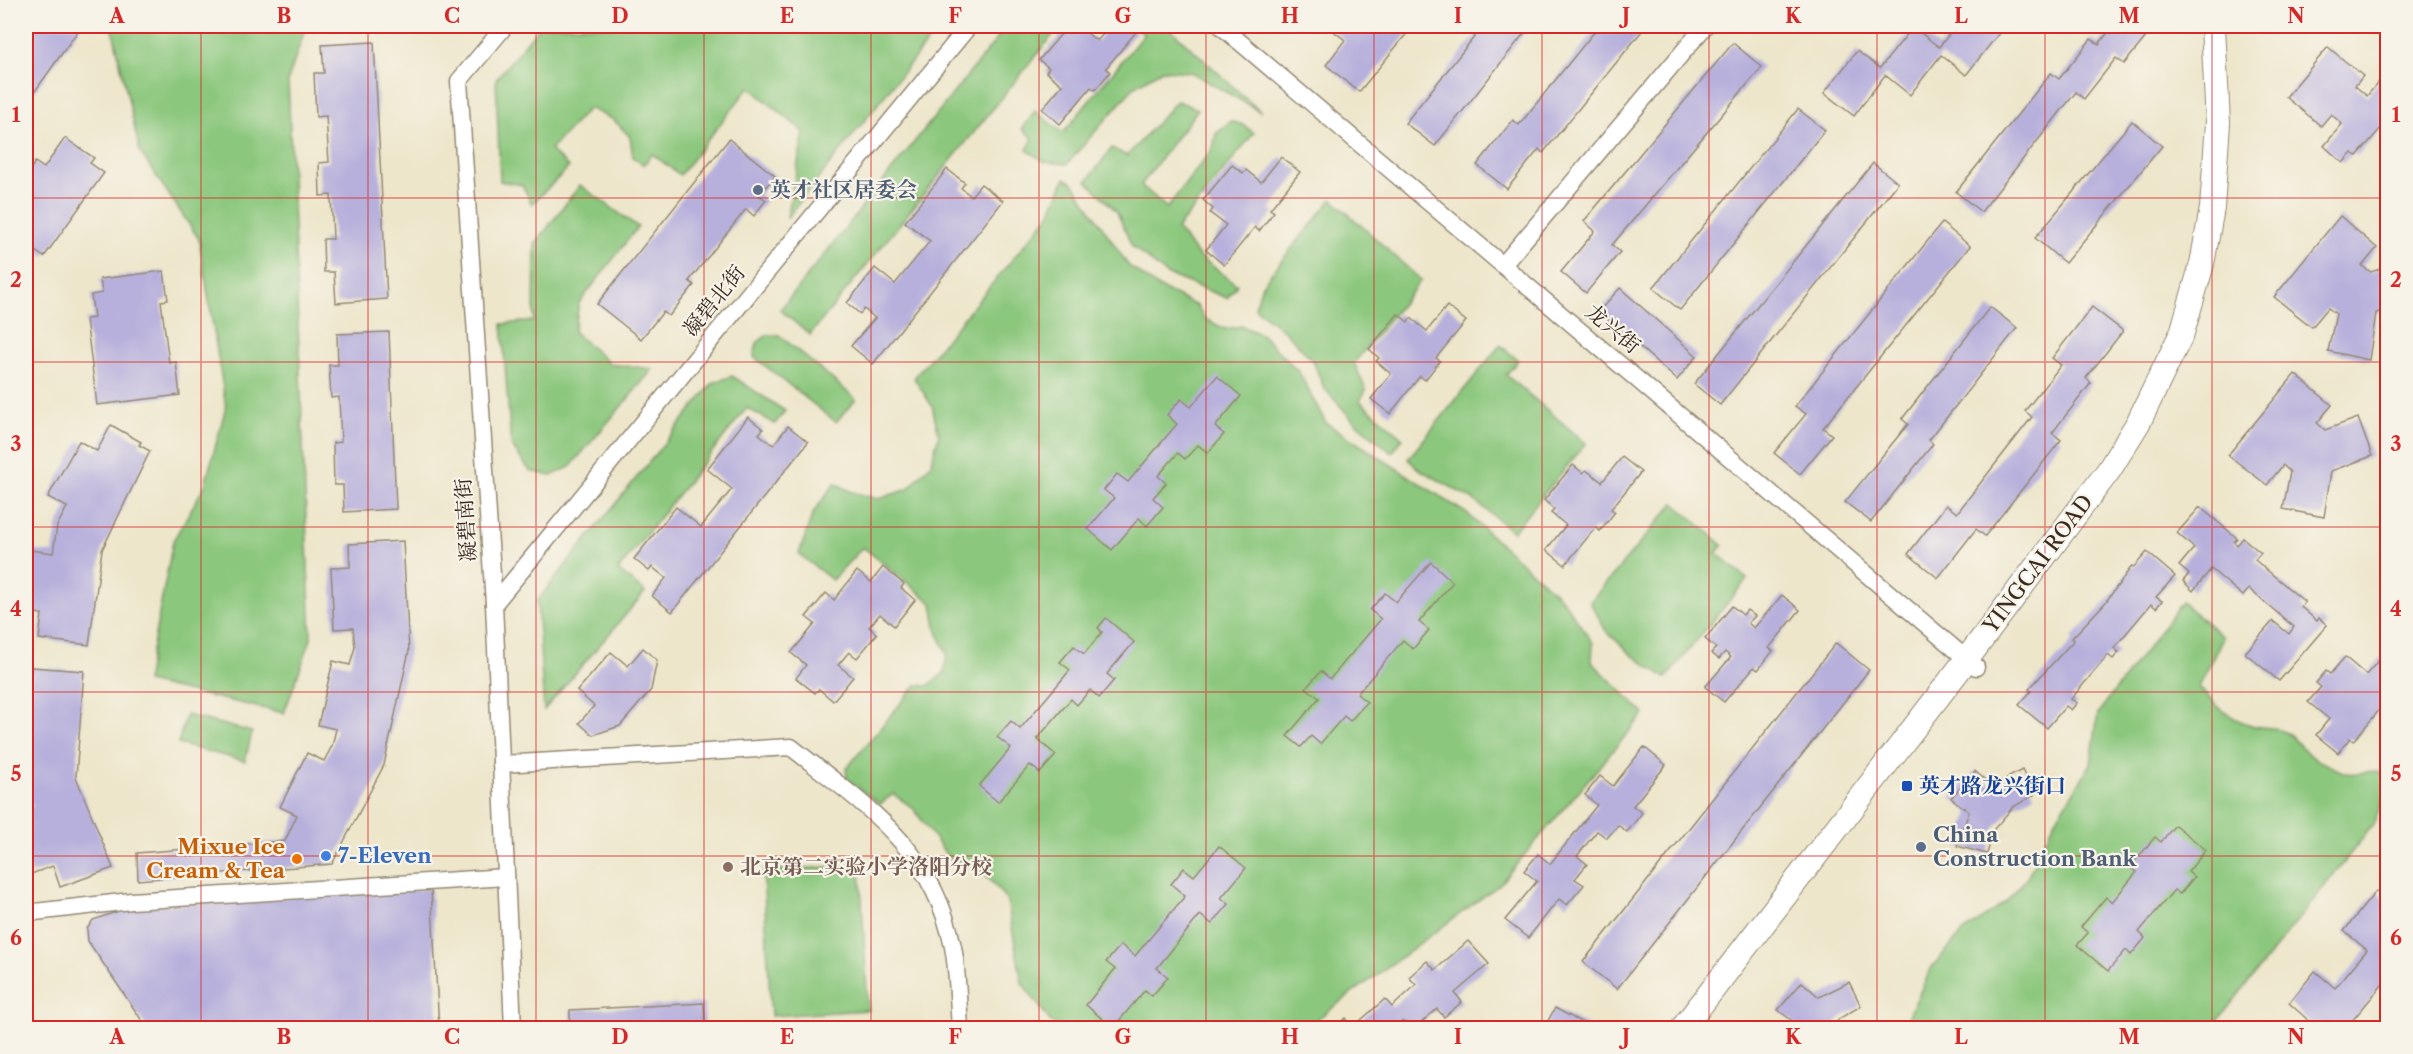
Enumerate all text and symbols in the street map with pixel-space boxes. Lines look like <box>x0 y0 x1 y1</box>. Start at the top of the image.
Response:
text: A <box>108 4 125 28</box>
text: B <box>277 4 292 28</box>
text: C <box>444 4 460 28</box>
text: D <box>611 4 629 28</box>
text: E <box>780 4 794 28</box>
text: F <box>948 4 962 28</box>
text: G <box>1115 4 1132 28</box>
text: H <box>1281 4 1299 28</box>
text: I <box>1454 4 1462 28</box>
text: J <box>1618 4 1630 28</box>
text: K <box>1785 4 1802 28</box>
text: L <box>1954 4 1968 28</box>
text: M <box>2118 4 2140 28</box>
text: N <box>2287 4 2305 28</box>
text: 1 <box>12 103 21 127</box>
text: 1 <box>2392 103 2401 127</box>
place label: 英才社区居委会 <box>770 177 917 202</box>
marker: 英才社区居委会 <box>751 183 765 197</box>
street label: 凝碧北街 <box>677 260 750 341</box>
text: 2 <box>10 268 22 292</box>
text: 2 <box>2390 268 2402 292</box>
street label: 龙兴街 <box>1581 299 1645 358</box>
text: 3 <box>10 432 22 456</box>
text: 3 <box>2390 432 2402 456</box>
street label: 凝碧南街 <box>450 477 481 563</box>
street label: YINGCAI ROAD <box>1977 490 2098 639</box>
text: 4 <box>10 597 22 621</box>
text: 4 <box>2390 597 2402 621</box>
text: 5 <box>10 762 22 786</box>
text: 5 <box>2390 762 2402 786</box>
place label: 英才路龙兴街口 <box>1919 773 2066 798</box>
marker: 英才路龙兴街口 <box>1900 779 1914 793</box>
place label: China Construction Bank <box>1933 822 2138 871</box>
place label: Mixue Ice Cream & Tea <box>146 834 286 883</box>
marker: China Construction Bank <box>1914 840 1928 854</box>
place label: 7-Eleven <box>338 843 432 868</box>
marker: 7-Eleven <box>319 849 333 863</box>
marker: Mixue Ice Cream & Tea <box>290 852 304 866</box>
place label: 北京第二实验小学洛阳分校 <box>740 854 992 879</box>
marker: 北京第二实验小学洛阳分校 <box>721 860 735 874</box>
text: 6 <box>10 926 22 950</box>
text: 6 <box>2390 926 2402 950</box>
text: A <box>108 1025 125 1049</box>
text: B <box>277 1025 292 1049</box>
text: C <box>444 1025 460 1049</box>
text: D <box>611 1025 629 1049</box>
text: E <box>780 1025 794 1049</box>
text: F <box>948 1025 962 1049</box>
text: G <box>1115 1025 1132 1049</box>
text: H <box>1281 1025 1299 1049</box>
text: I <box>1454 1025 1462 1049</box>
text: J <box>1618 1025 1630 1049</box>
text: K <box>1785 1025 1802 1049</box>
text: L <box>1954 1025 1968 1049</box>
text: M <box>2118 1025 2140 1049</box>
text: N <box>2287 1025 2305 1049</box>

